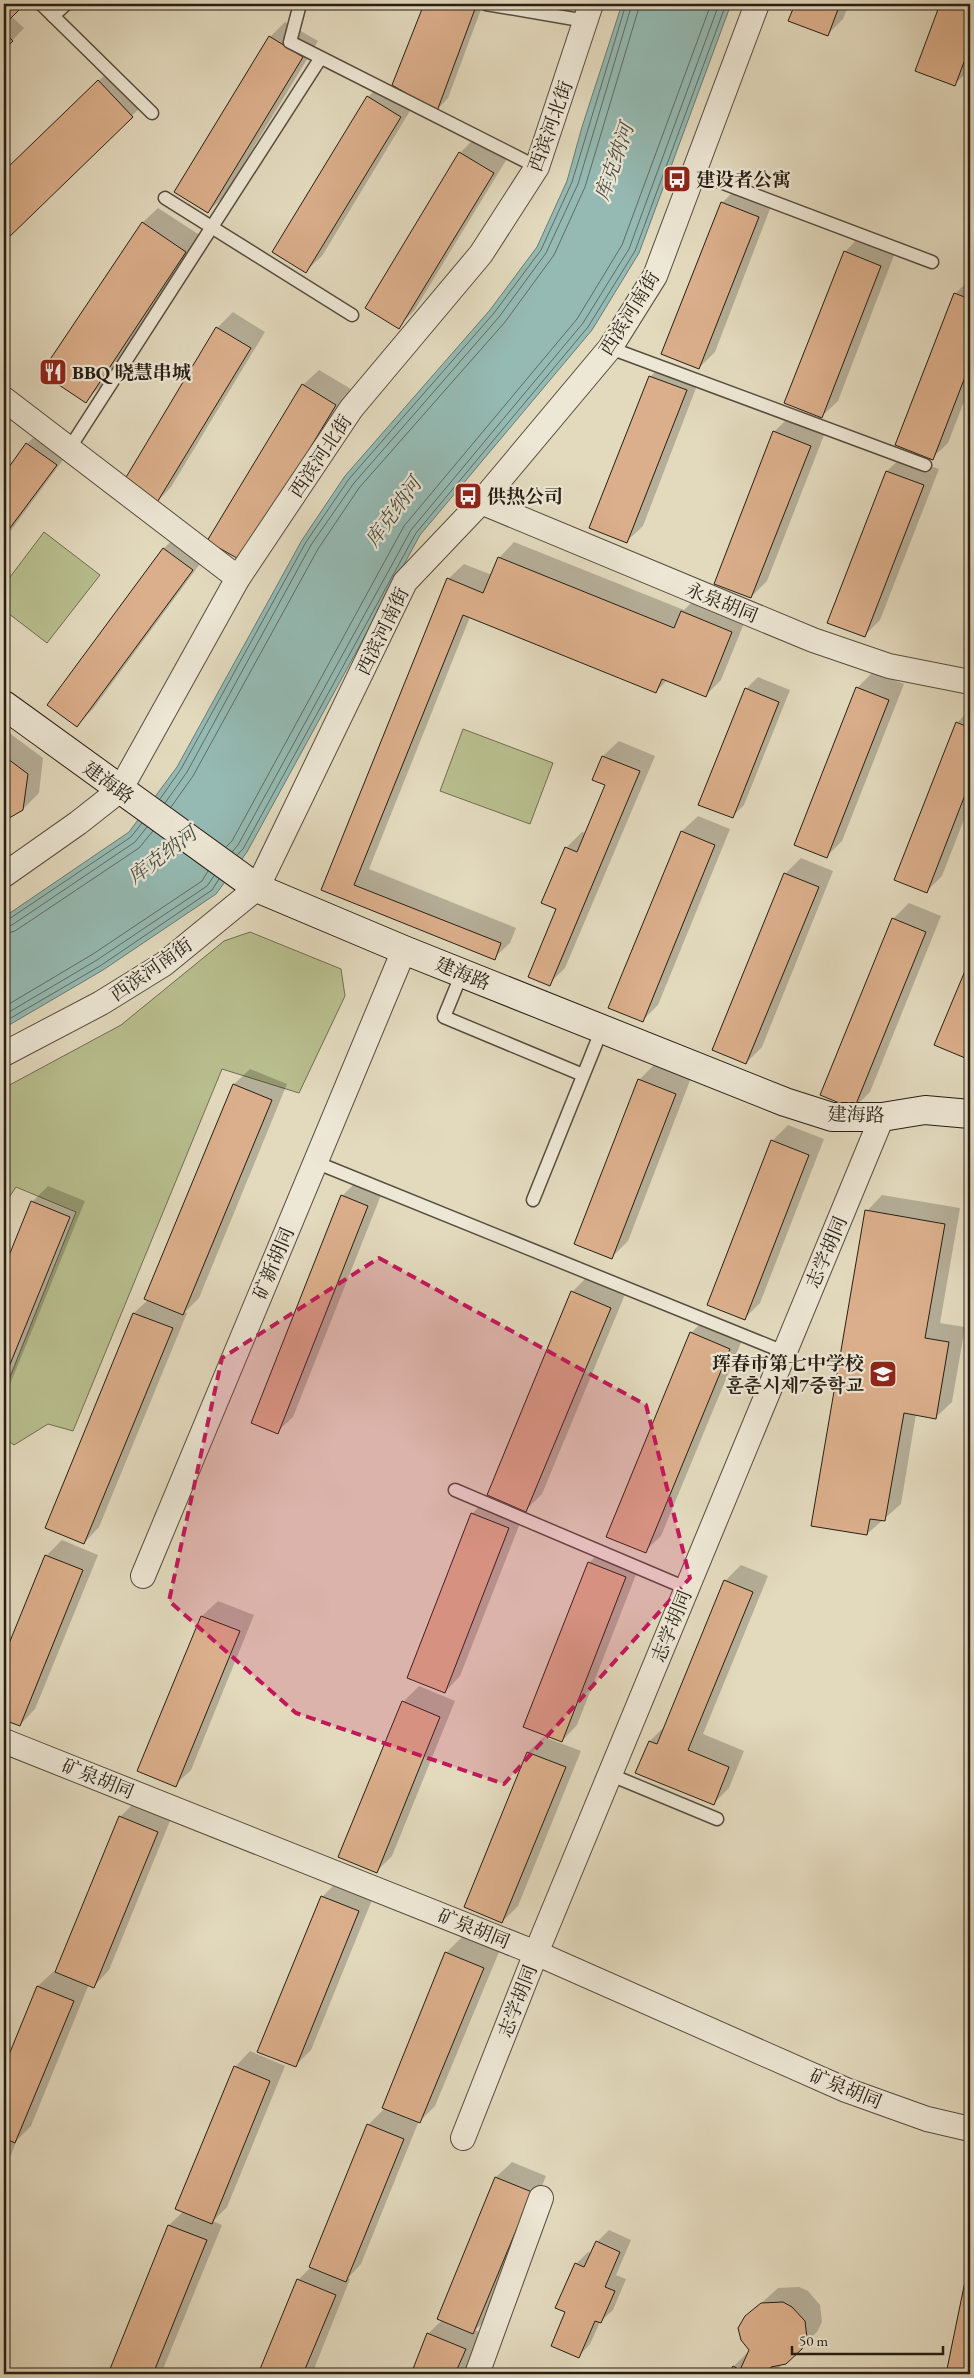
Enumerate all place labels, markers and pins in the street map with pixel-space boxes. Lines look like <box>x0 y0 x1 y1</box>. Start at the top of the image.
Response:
bus stop icon: 建设者公寓 <box>662 164 692 194</box>
place label: 建设者公寓 <box>696 167 791 192</box>
restaurant icon: BBQ 晓慧串城 <box>38 357 68 387</box>
place label: BBQ 晓慧串城 <box>72 360 191 385</box>
bus stop icon: 供热公司 <box>453 481 483 511</box>
place label: 供热公司 <box>487 484 563 509</box>
place label: 珲春市第七中学校 훈춘시제7중학교 <box>712 1351 864 1398</box>
school or university icon: 珲春市第七中学校 훈춘시제7중학교 <box>868 1359 898 1389</box>

